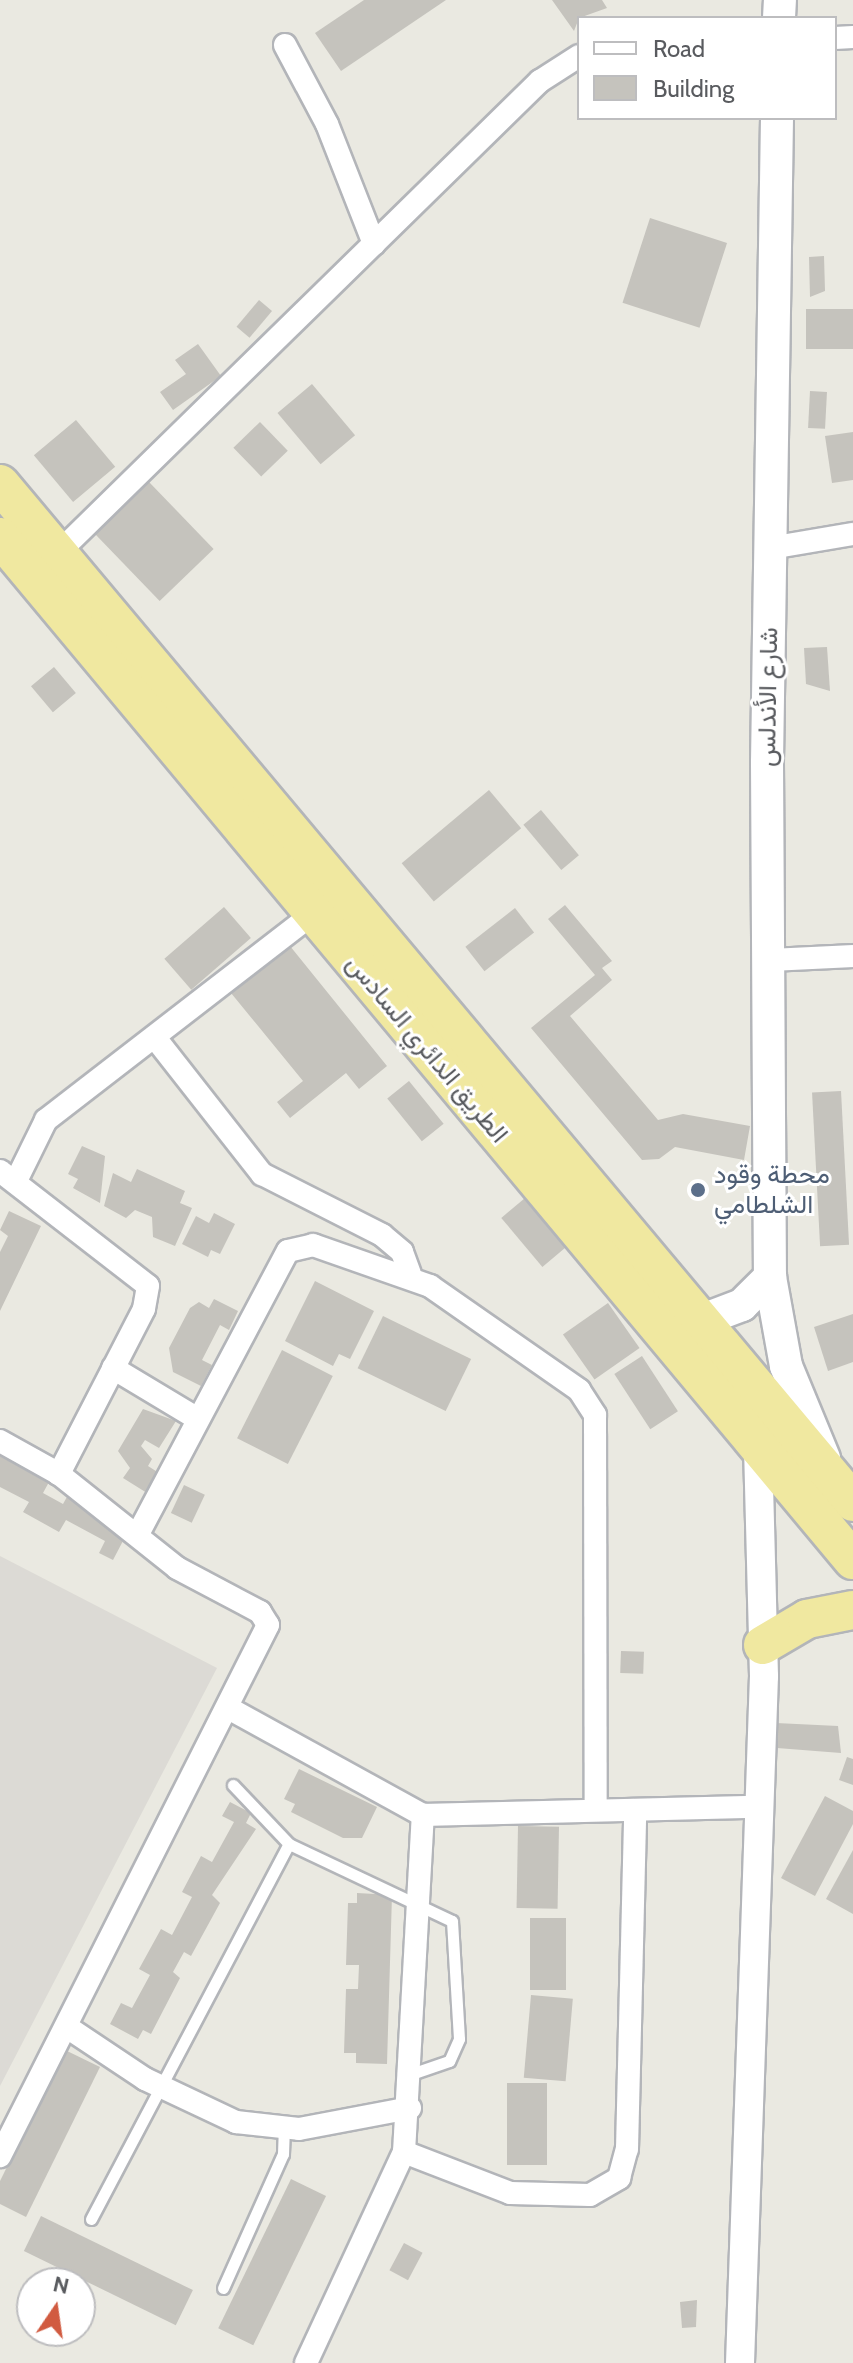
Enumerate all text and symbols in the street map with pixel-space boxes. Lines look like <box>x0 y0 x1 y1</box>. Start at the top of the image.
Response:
legend <box>577 16 837 120</box>
text: Road <box>653 34 705 63</box>
text: Building <box>653 74 734 103</box>
street label: شارع الأندلس <box>751 627 785 767</box>
street label: الطريق الدائري السادس <box>339 949 515 1149</box>
place label: محطة وقود الشلطامي <box>714 1159 830 1220</box>
marker: محطة وقود الشلطامي <box>689 1181 707 1199</box>
north arrow <box>16 2267 96 2347</box>
text: N <box>50 2270 72 2300</box>

